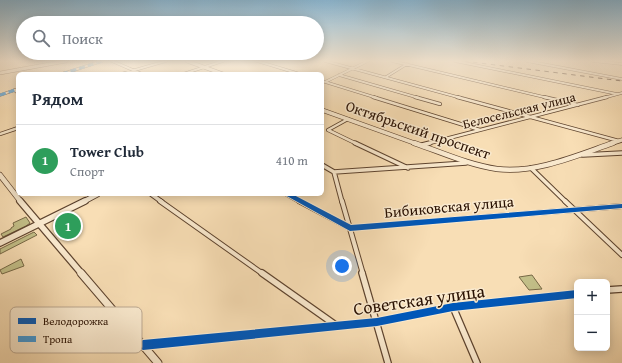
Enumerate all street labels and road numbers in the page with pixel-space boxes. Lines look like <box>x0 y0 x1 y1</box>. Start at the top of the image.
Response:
street label: Белосельская улица <box>461 87 578 134</box>
street label: Октябрьский проспект <box>343 95 494 164</box>
street label: Бибиковская улица <box>383 190 515 223</box>
street label: Советская улица <box>351 277 487 322</box>

